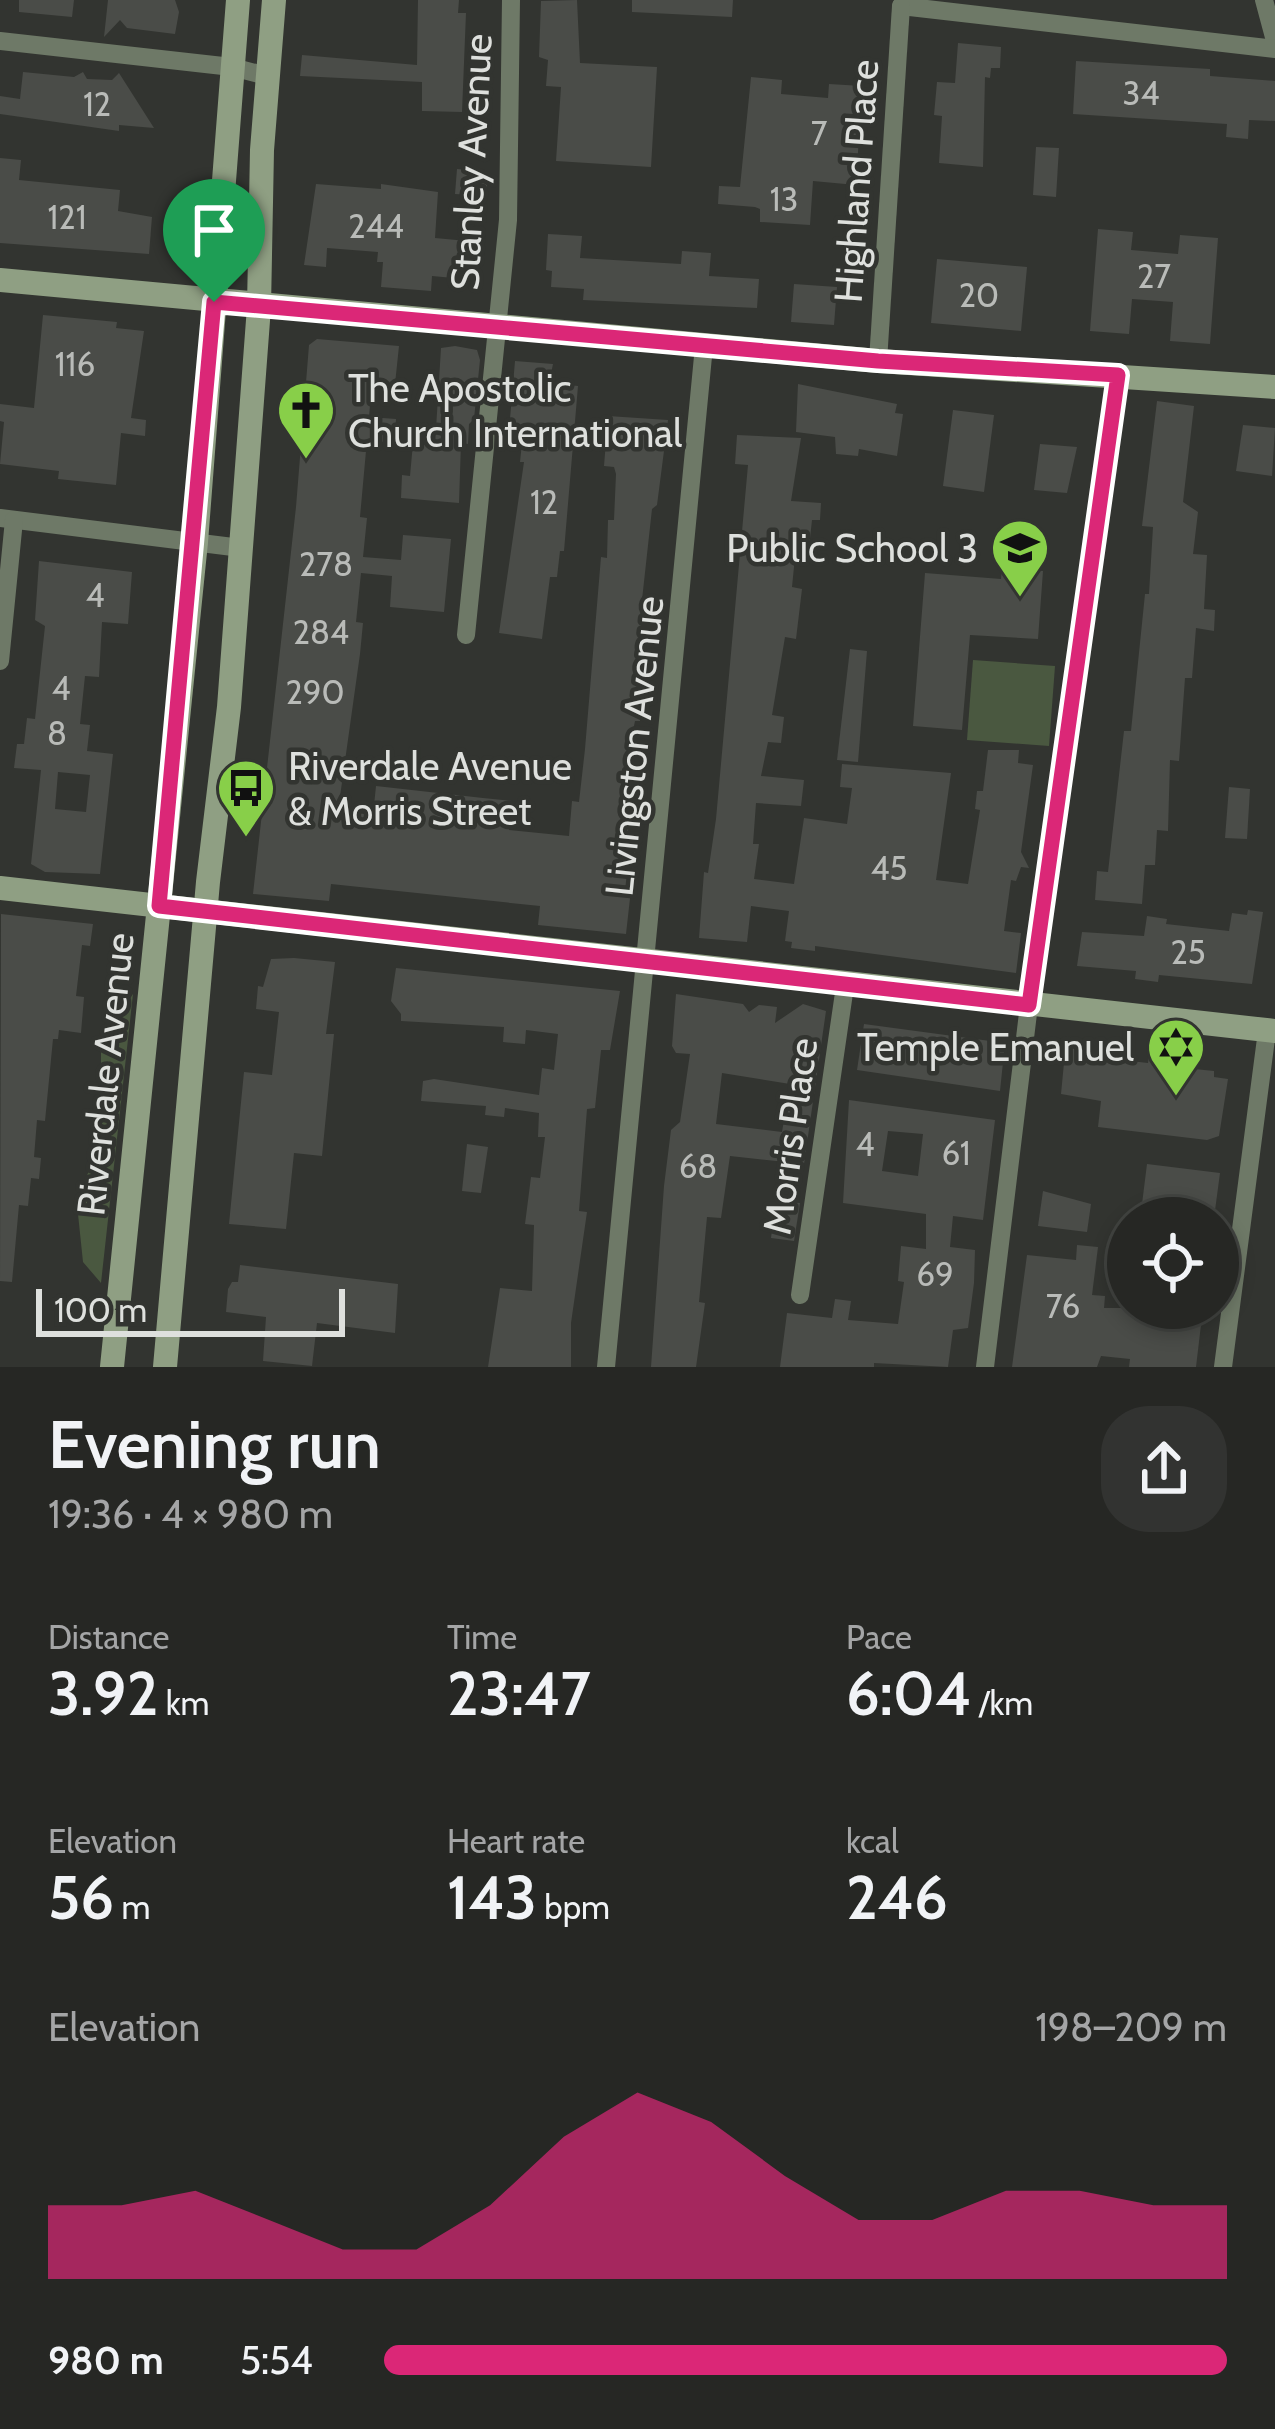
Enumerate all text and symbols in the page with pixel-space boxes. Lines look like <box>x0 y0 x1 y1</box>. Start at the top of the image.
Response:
street label: Stanley Avenue <box>440 33 502 291</box>
street label: Highland Place <box>824 58 888 304</box>
house number: 34 <box>1123 73 1159 113</box>
house number: 12 <box>83 84 111 124</box>
house number: 7 <box>811 113 828 153</box>
pin <box>163 179 265 302</box>
house number: 13 <box>770 179 798 219</box>
house number: 121 <box>48 197 86 237</box>
icon: arrive <box>181 197 247 263</box>
house number: 244 <box>348 206 404 246</box>
house number: 27 <box>1137 256 1171 296</box>
house number: 20 <box>959 275 999 315</box>
house number: 116 <box>55 344 95 384</box>
place label: The Apostolic Church International <box>348 364 682 457</box>
church icon: The Apostolic Church International <box>275 379 337 461</box>
house number: 12 <box>530 482 558 522</box>
school or university icon: Public School 3 <box>989 517 1051 599</box>
place label: Public School 3 <box>726 524 978 572</box>
house number: 278 <box>299 544 353 584</box>
house number: 4 <box>85 575 105 615</box>
street label: Livingston Avenue <box>594 594 674 898</box>
house number: 284 <box>293 612 349 652</box>
house number: 4 <box>51 668 71 708</box>
house number: 290 <box>285 672 345 712</box>
house number: 8 <box>47 713 67 753</box>
place label: Riverdale Avenue & Morris Street <box>288 742 572 835</box>
bus stop icon: Riverdale Avenue & Morris Street <box>215 757 277 839</box>
house number: 45 <box>871 848 907 888</box>
street label: Riverdale Avenue <box>66 930 144 1218</box>
house number: 25 <box>1170 932 1206 972</box>
synagogue icon: Temple Emanuel <box>1145 1016 1207 1098</box>
place label: Temple Emanuel <box>857 1023 1134 1071</box>
street label: Morris Place <box>752 1035 828 1237</box>
house number: 4 <box>855 1124 875 1164</box>
house number: 61 <box>941 1133 971 1173</box>
house number: 68 <box>679 1146 717 1186</box>
map controls <box>1107 1197 1239 1329</box>
button: locate <box>1107 1197 1239 1329</box>
house number: 69 <box>916 1254 954 1294</box>
scale bar <box>36 1283 345 1336</box>
house number: 76 <box>1046 1286 1080 1326</box>
text: 100 m <box>54 1290 147 1330</box>
text: Evening run <box>48 1404 381 1485</box>
button: share <box>1101 1406 1227 1532</box>
text: 19:36 · 4 × 980 m <box>48 1490 333 1538</box>
text: Distance <box>48 1617 169 1657</box>
text: Time <box>447 1617 517 1657</box>
text: Pace <box>846 1617 912 1657</box>
text: 3.92 <box>48 1657 158 1730</box>
text: 23:47 <box>447 1657 591 1730</box>
text: 6:04 <box>846 1657 971 1730</box>
text: km <box>158 1683 209 1723</box>
text: /km <box>971 1683 1033 1723</box>
text: Elevation <box>48 1821 177 1861</box>
text: Heart rate <box>447 1821 585 1861</box>
text: kcal <box>846 1821 899 1861</box>
text: 56 <box>48 1861 114 1934</box>
text: 143 <box>447 1861 537 1934</box>
text: 246 <box>846 1861 948 1934</box>
text: m <box>114 1887 151 1927</box>
text: bpm <box>537 1887 610 1927</box>
text: Elevation <box>48 2003 200 2051</box>
text: 198–209 m <box>1035 2003 1227 2051</box>
text: 980 m <box>48 2336 164 2384</box>
text: 5:54 <box>240 2336 313 2384</box>

